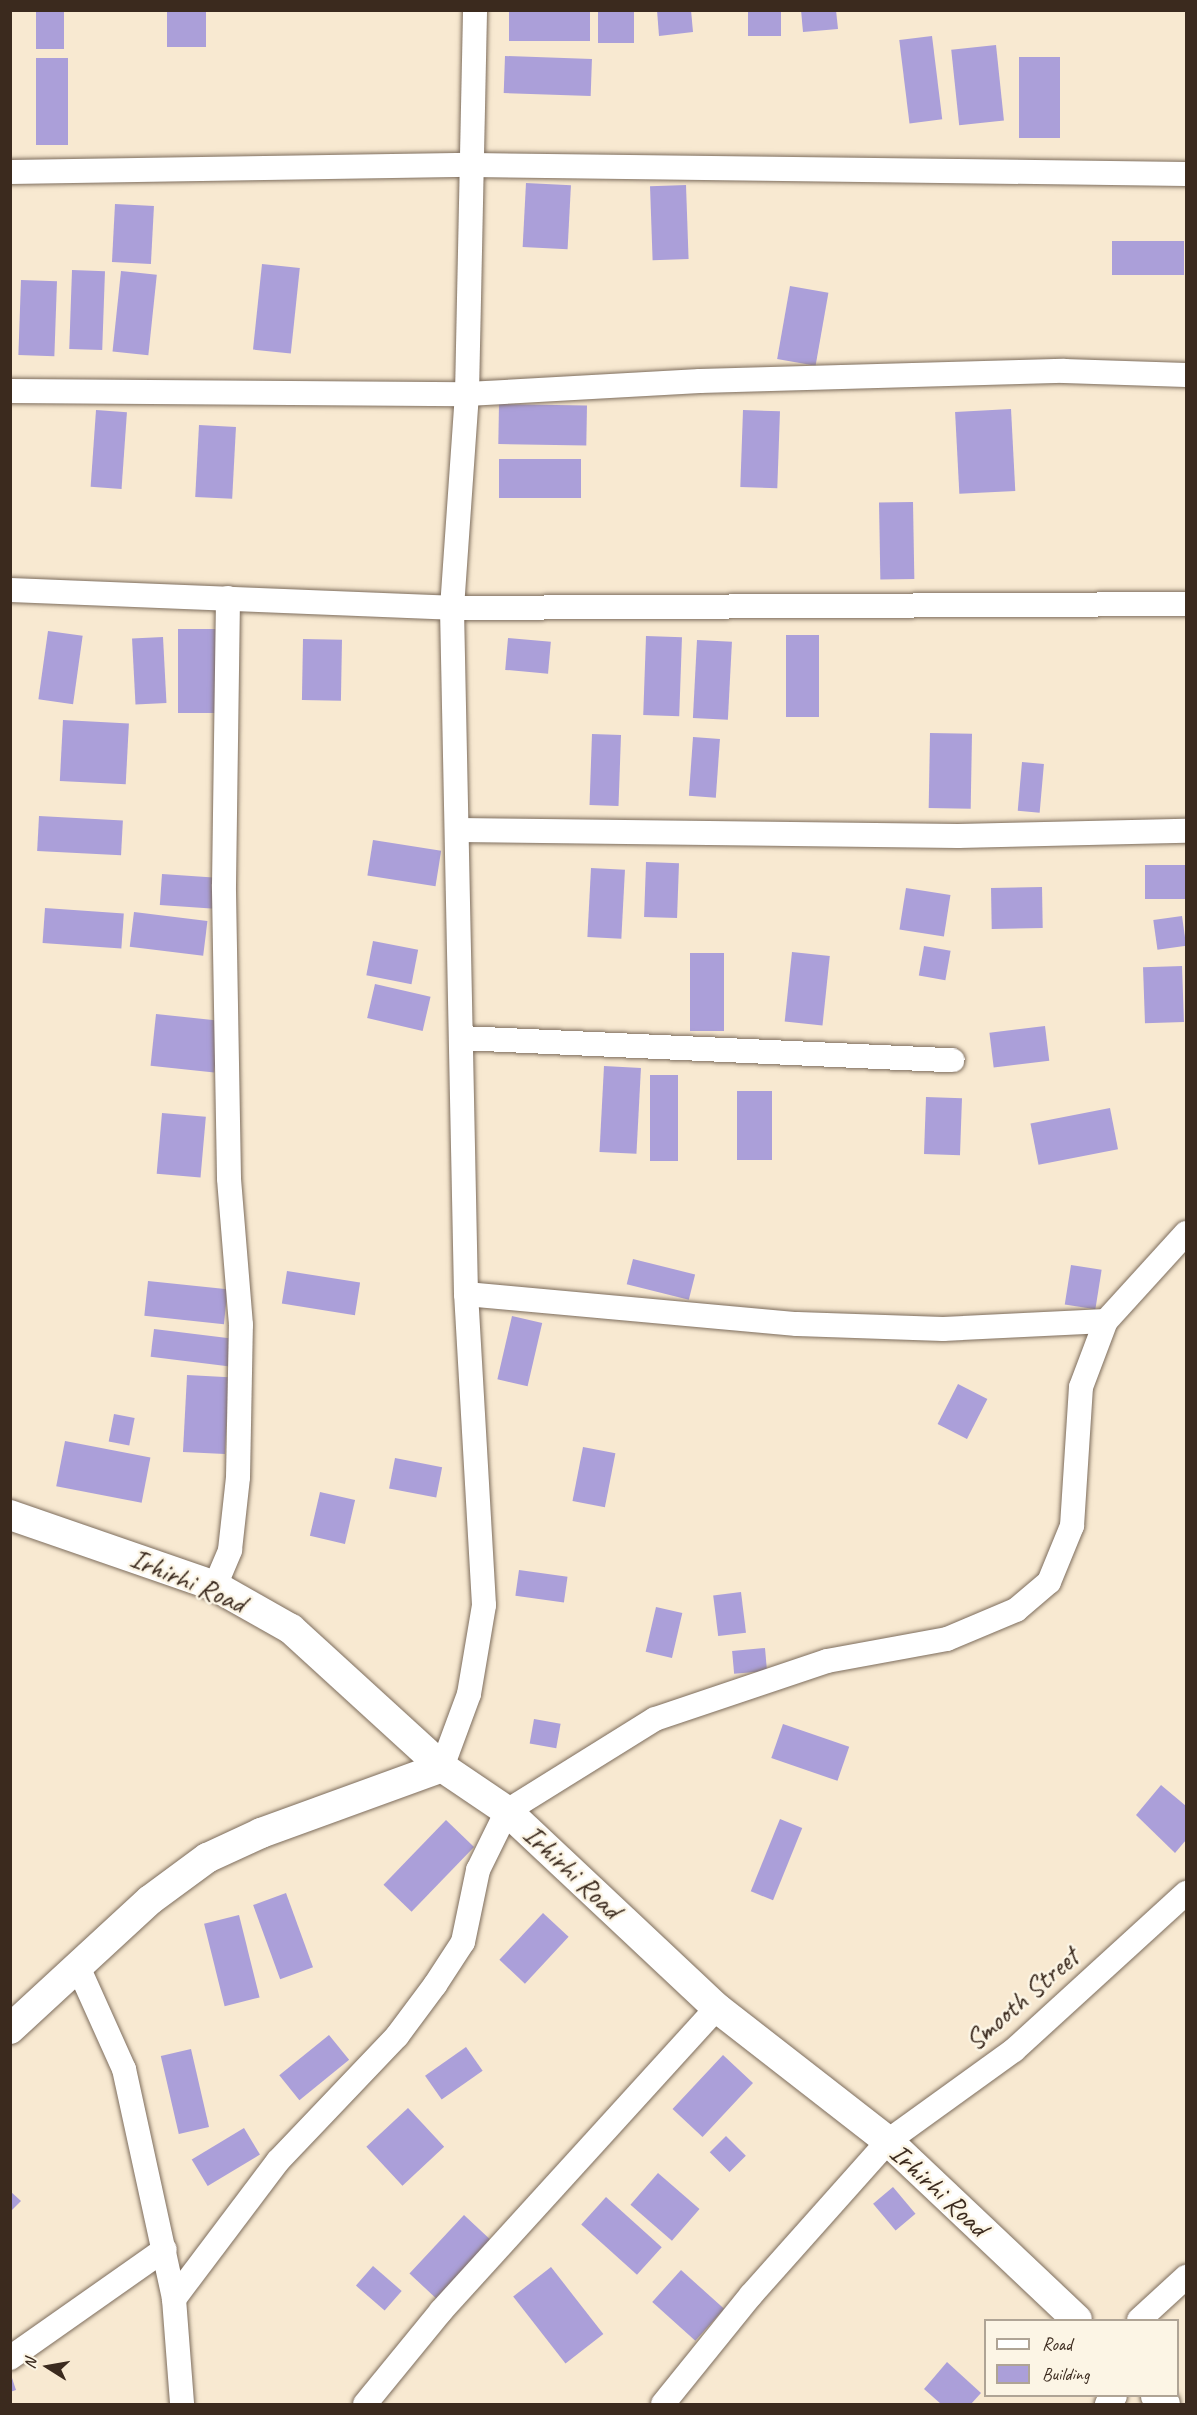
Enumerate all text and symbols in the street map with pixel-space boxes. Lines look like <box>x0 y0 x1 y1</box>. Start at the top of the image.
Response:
street label: Irhirhi Road <box>126 1542 250 1620</box>
street label: Irhirhi Road <box>516 1818 628 1926</box>
street label: Smooth Street <box>958 1941 1086 2057</box>
street label: Irhirhi Road <box>883 2136 995 2244</box>
legend <box>984 2319 1179 2397</box>
text: Road <box>1042 2333 1072 2355</box>
north arrow <box>18 2337 78 2397</box>
text: N <box>20 2357 41 2370</box>
text: Building <box>1042 2363 1089 2385</box>

